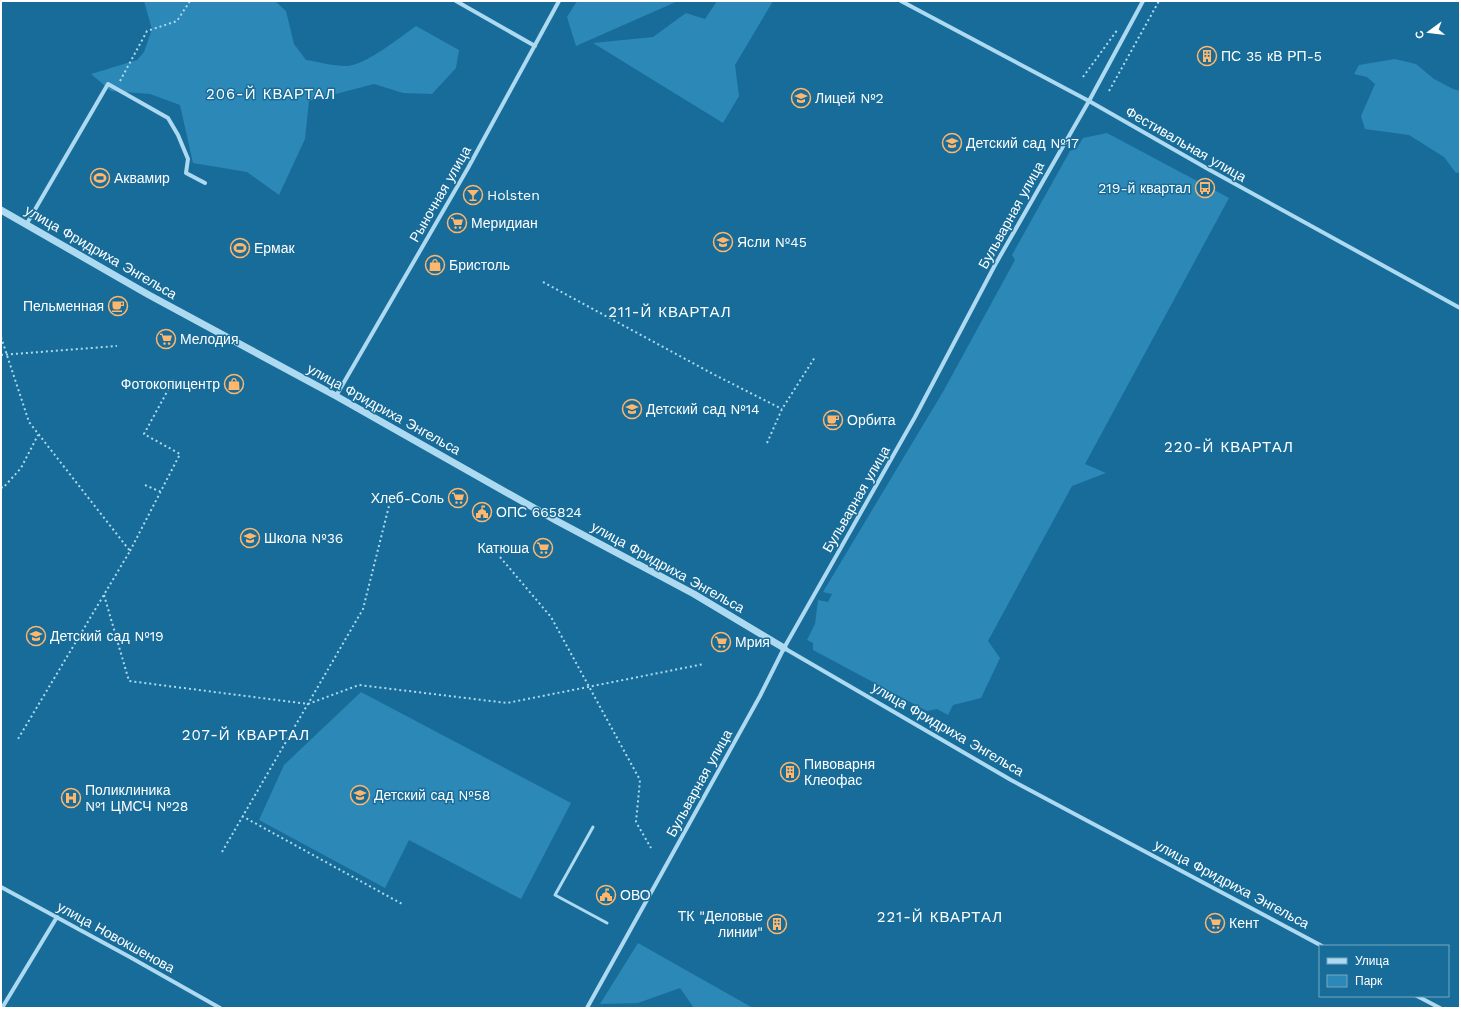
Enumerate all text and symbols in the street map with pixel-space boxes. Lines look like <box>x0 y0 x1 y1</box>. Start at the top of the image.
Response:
north arrow <box>1409 12 1449 52</box>
text: С <box>1413 29 1427 40</box>
building icon: ПС 35 кВ РП-5 <box>1196 45 1218 67</box>
place label: ПС 35 кВ РП-5 <box>1221 48 1322 64</box>
district label: 206-Й КВАРТАЛ <box>206 85 336 103</box>
school or university icon: Лицей №2 <box>790 87 812 109</box>
place label: Лицей №2 <box>815 90 884 106</box>
street label: Фестивальная улица <box>1123 103 1249 185</box>
school or university icon: Детский сад №17 <box>941 132 963 154</box>
place label: Детский сад №17 <box>966 135 1079 151</box>
street label: Рыночная улица <box>406 143 474 245</box>
street label: Бульварная улица <box>975 158 1047 271</box>
sports icon: Аквамир <box>89 167 111 189</box>
place label: Аквамир <box>114 170 170 186</box>
bus stop icon: 219-й квартал <box>1194 177 1216 199</box>
place label: 219-й квартал <box>1098 180 1191 196</box>
bar icon: Holsten <box>462 184 484 206</box>
place label: Holsten <box>487 187 540 203</box>
street label: улица Фридриха Энгельса <box>22 202 180 302</box>
supermarket icon: Меридиан <box>446 212 468 234</box>
place label: Меридиан <box>471 215 538 231</box>
school or university icon: Ясли №45 <box>712 231 734 253</box>
place label: Ясли №45 <box>737 234 807 250</box>
sports icon: Ермак <box>229 237 251 259</box>
place label: Ермак <box>254 240 296 256</box>
shop icon: Бристоль <box>424 254 446 276</box>
place label: Бристоль <box>449 257 510 273</box>
cafe icon: Пельменная <box>107 295 129 317</box>
place label: Пельменная <box>23 298 104 314</box>
district label: 211-Й КВАРТАЛ <box>608 303 732 321</box>
supermarket icon: Мелодия <box>155 328 177 350</box>
place label: Мелодия <box>180 331 239 347</box>
street label: улица Фридриха Энгельса <box>305 360 464 458</box>
shop icon: Фотокопицентр <box>223 373 245 395</box>
place label: Фотокопицентр <box>121 376 220 392</box>
school or university icon: Детский сад №14 <box>621 398 643 420</box>
place label: Детский сад №14 <box>646 401 760 417</box>
cafe icon: Орбита <box>822 409 844 431</box>
place label: Орбита <box>847 412 896 428</box>
district label: 220-Й КВАРТАЛ <box>1164 438 1294 456</box>
street label: Бульварная улица <box>819 443 893 555</box>
supermarket icon: Хлеб-Соль <box>447 487 469 509</box>
place label: Хлеб-Соль <box>371 490 444 506</box>
public building icon: ОПС 665824 <box>471 501 493 523</box>
place label: ОПС 665824 <box>496 504 582 520</box>
street label: улица Фридриха Энгельса <box>589 518 748 616</box>
school or university icon: Школа №36 <box>239 527 261 549</box>
place label: Школа №36 <box>264 530 343 546</box>
supermarket icon: Катюша <box>532 537 554 559</box>
place label: Катюша <box>477 540 529 556</box>
school or university icon: Детский сад №19 <box>25 625 47 647</box>
place label: Детский сад №19 <box>50 628 164 644</box>
supermarket icon: Мрия <box>710 631 732 653</box>
place label: Мрия <box>735 634 770 650</box>
street label: улица Фридриха Энгельса <box>869 679 1027 779</box>
district label: 207-Й КВАРТАЛ <box>182 726 310 744</box>
street label: Бульварная улица <box>663 726 735 839</box>
place label: Пивоварня Клеофас <box>804 756 875 788</box>
building icon: Пивоварня Клеофас <box>779 761 801 783</box>
place label: Поликлиника №1 ЦМСЧ №28 <box>85 782 188 814</box>
school or university icon: Детский сад №58 <box>349 784 371 806</box>
hospital icon: Поликлиника №1 ЦМСЧ №28 <box>60 787 82 809</box>
place label: Детский сад №58 <box>374 787 490 803</box>
street label: улица Фридриха Энгельса <box>1152 836 1312 932</box>
public building icon: ОВО <box>595 884 617 906</box>
place label: ОВО <box>620 887 651 903</box>
street label: улица Новокшенова <box>54 898 178 976</box>
place label: ТК "Деловые линии" <box>678 908 763 940</box>
district label: 221-Й КВАРТАЛ <box>877 908 1003 926</box>
supermarket icon: Кент <box>1204 912 1226 934</box>
building icon: ТК "Деловые линии" <box>766 913 788 935</box>
place label: Кент <box>1229 915 1260 931</box>
legend <box>1319 945 1449 997</box>
text: Улица <box>1355 954 1389 968</box>
text: Парк <box>1355 974 1383 988</box>

